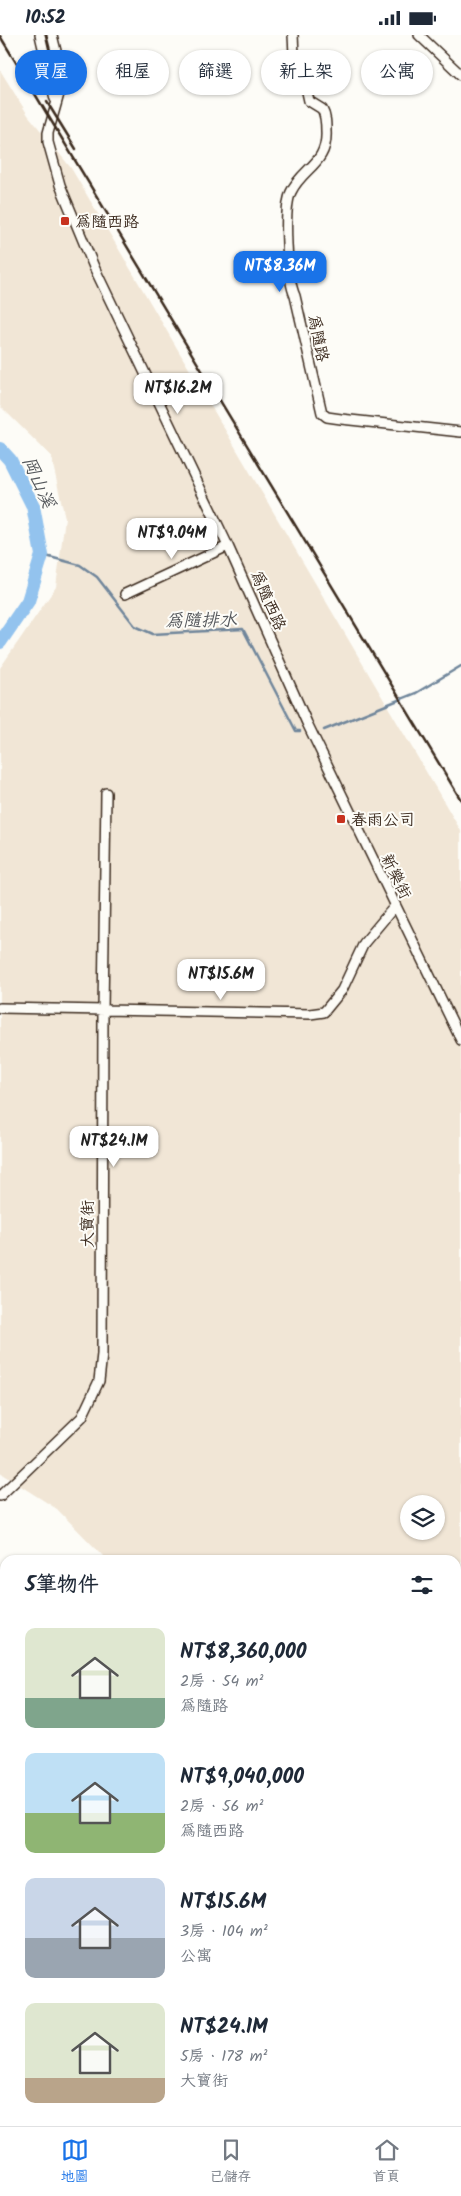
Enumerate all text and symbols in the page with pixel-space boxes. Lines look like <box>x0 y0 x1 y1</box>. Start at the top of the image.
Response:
text: 10:52 <box>25 3 66 33</box>
chip: 買屋 <box>15 50 87 95</box>
chip: 租屋 <box>97 50 169 95</box>
chip: 篩選 <box>179 50 251 95</box>
chip: 新上架 <box>261 50 351 95</box>
chip: 公寓 <box>361 50 433 95</box>
place label: 為隨西路 <box>75 210 139 235</box>
marker: 為隨西路 <box>59 215 71 227</box>
pin: NT$8.36M <box>228 251 332 293</box>
text: NT$8.36M <box>244 254 316 279</box>
street label: 為隨路 <box>300 312 335 364</box>
pin: NT$16.2M <box>126 373 230 415</box>
text: NT$16.2M <box>145 376 212 401</box>
water label: 岡山溪 <box>13 452 62 514</box>
pin: NT$9.04M <box>120 517 224 560</box>
text: NT$9.04M <box>137 521 207 546</box>
street label: 為隨西路 <box>243 566 292 635</box>
water label: 為隨排水 <box>165 606 238 637</box>
place label: 春雨公司 <box>351 808 415 833</box>
marker: 春雨公司 <box>335 813 347 825</box>
street label: 新樂街 <box>374 850 417 904</box>
pin: NT$15.6M <box>169 959 273 1001</box>
text: NT$15.6M <box>188 962 254 987</box>
pin: NT$24.1M <box>62 1125 166 1168</box>
text: NT$24.1M <box>80 1129 148 1154</box>
street label: 大寶街 <box>76 1200 101 1248</box>
map controls <box>400 1495 445 1540</box>
button: layers <box>400 1495 445 1540</box>
text: 5筆物件 <box>25 1569 99 1602</box>
icon: filters <box>408 1571 436 1599</box>
text: NT$8,360,000 <box>180 1636 306 1669</box>
icon: home <box>65 1648 125 1708</box>
text: 2房 · 54 m² <box>180 1669 263 1694</box>
text: 為隨路 <box>180 1694 228 1719</box>
text: NT$9,040,000 <box>180 1761 304 1794</box>
icon: home <box>65 1773 125 1833</box>
text: 2房 · 56 m² <box>180 1794 264 1819</box>
text: 為隨西路 <box>180 1819 244 1844</box>
text: NT$15.6M <box>180 1886 266 1919</box>
icon: home <box>65 1898 125 1958</box>
text: 3房 · 104 m² <box>180 1919 268 1944</box>
text: 公寓 <box>180 1944 212 1969</box>
text: NT$24.1M <box>180 2011 268 2044</box>
icon: home <box>65 2023 125 2083</box>
text: 5房 · 178 m² <box>180 2044 267 2069</box>
text: 大寶街 <box>180 2069 228 2094</box>
tab: 地圖 <box>61 2136 89 2188</box>
tab: 已儲存 <box>210 2136 252 2188</box>
tab: 首頁 <box>373 2136 401 2188</box>

